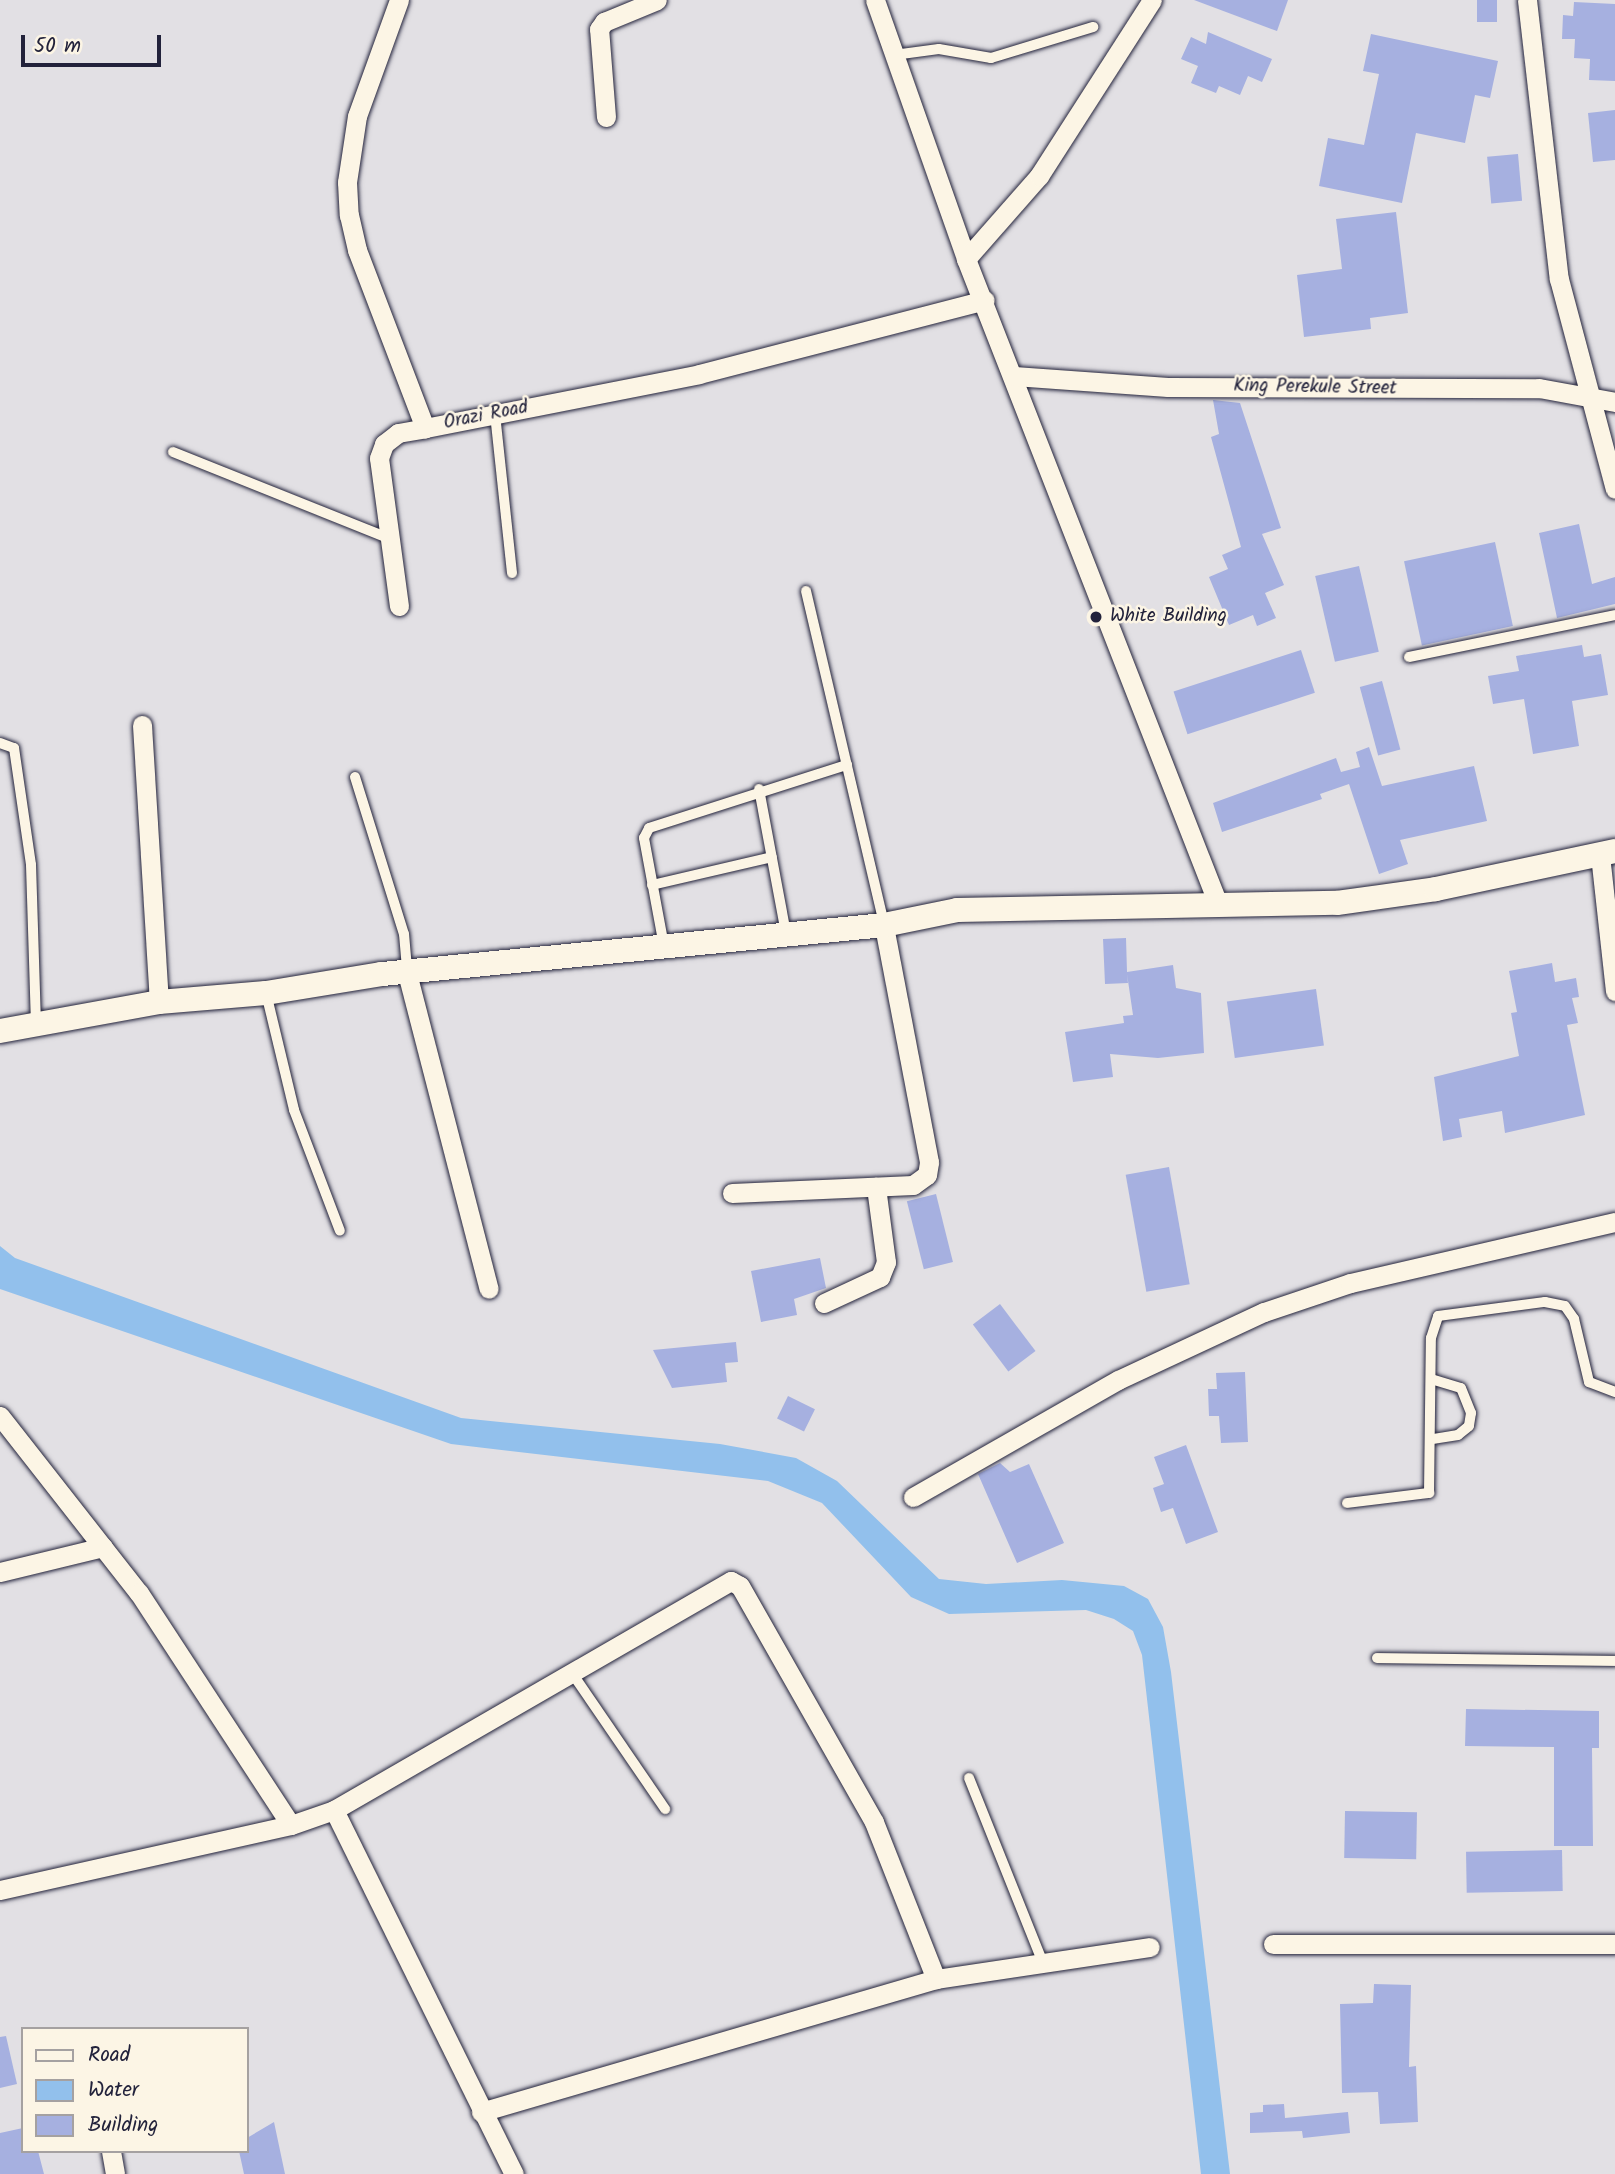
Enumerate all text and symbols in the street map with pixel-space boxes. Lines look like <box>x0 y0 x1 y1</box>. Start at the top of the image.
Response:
scale bar <box>24 21 164 65</box>
text: 50 m <box>34 30 81 63</box>
street label: King Perekule Street <box>1233 375 1397 401</box>
street label: Orazi Road <box>442 397 530 435</box>
place label: White Building <box>1110 606 1227 628</box>
marker: White Building <box>1088 609 1104 625</box>
legend <box>21 2027 248 2153</box>
text: Road <box>88 2039 130 2072</box>
text: Water <box>88 2074 139 2107</box>
text: Building <box>88 2109 158 2142</box>

